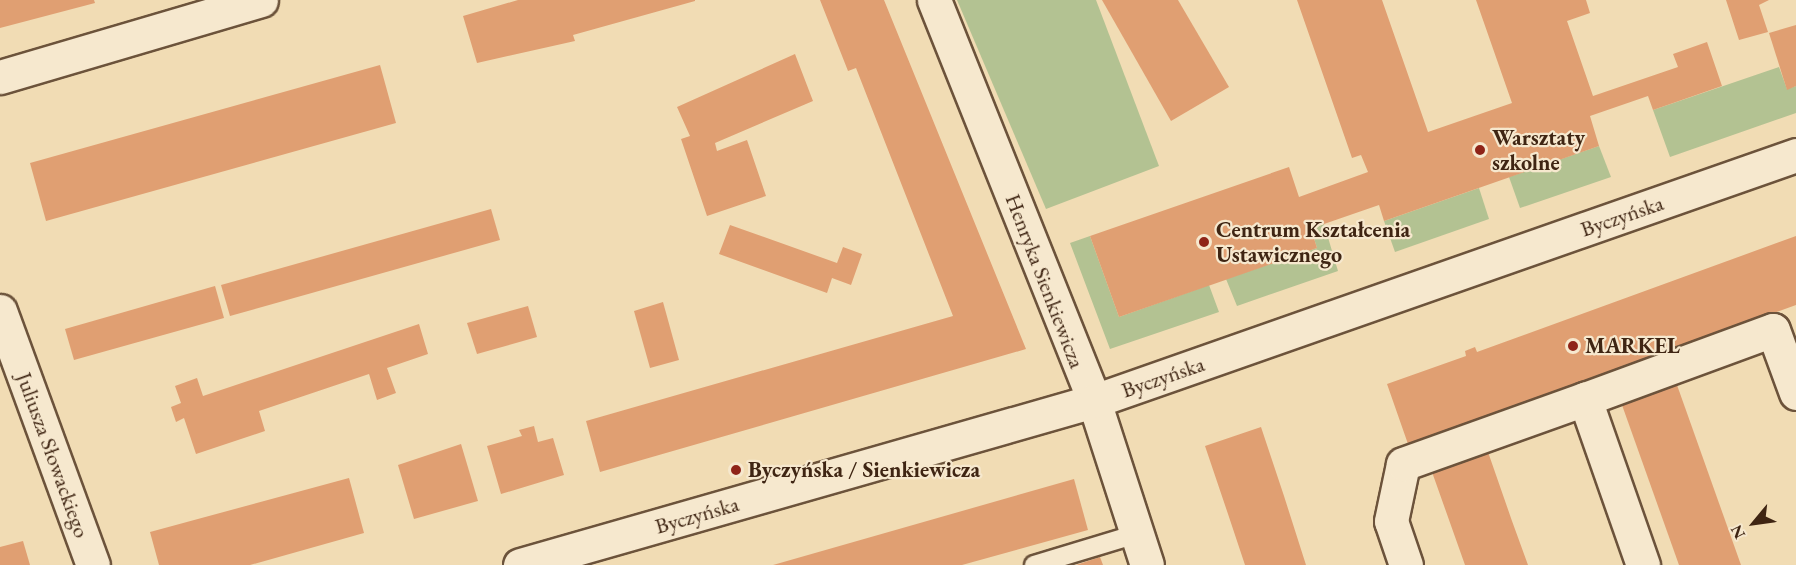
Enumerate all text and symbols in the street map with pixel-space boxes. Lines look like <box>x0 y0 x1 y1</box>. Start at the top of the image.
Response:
place label: Warsztaty szkolne <box>1492 124 1585 176</box>
marker: Warsztaty szkolne <box>1473 143 1487 157</box>
street label: Byczyńska <box>1577 189 1667 243</box>
street label: Henryka Sienkiewicza <box>1000 190 1090 372</box>
place label: Centrum Kształcenia Ustawicznego <box>1216 216 1410 268</box>
marker: Centrum Kształcenia Ustawicznego <box>1197 235 1211 249</box>
place label: MARKEL <box>1585 333 1680 359</box>
marker: MARKEL <box>1566 339 1580 353</box>
street label: Byczyńska <box>1118 350 1208 404</box>
street label: Juliusza Słowackiego <box>11 369 95 541</box>
place label: Byczyńska / Sienkiewicza <box>748 457 980 483</box>
marker: Byczyńska / Sienkiewicza <box>729 463 743 477</box>
street label: Byczyńska <box>652 490 742 540</box>
north arrow <box>1724 493 1784 553</box>
text: N <box>1725 521 1750 543</box>

